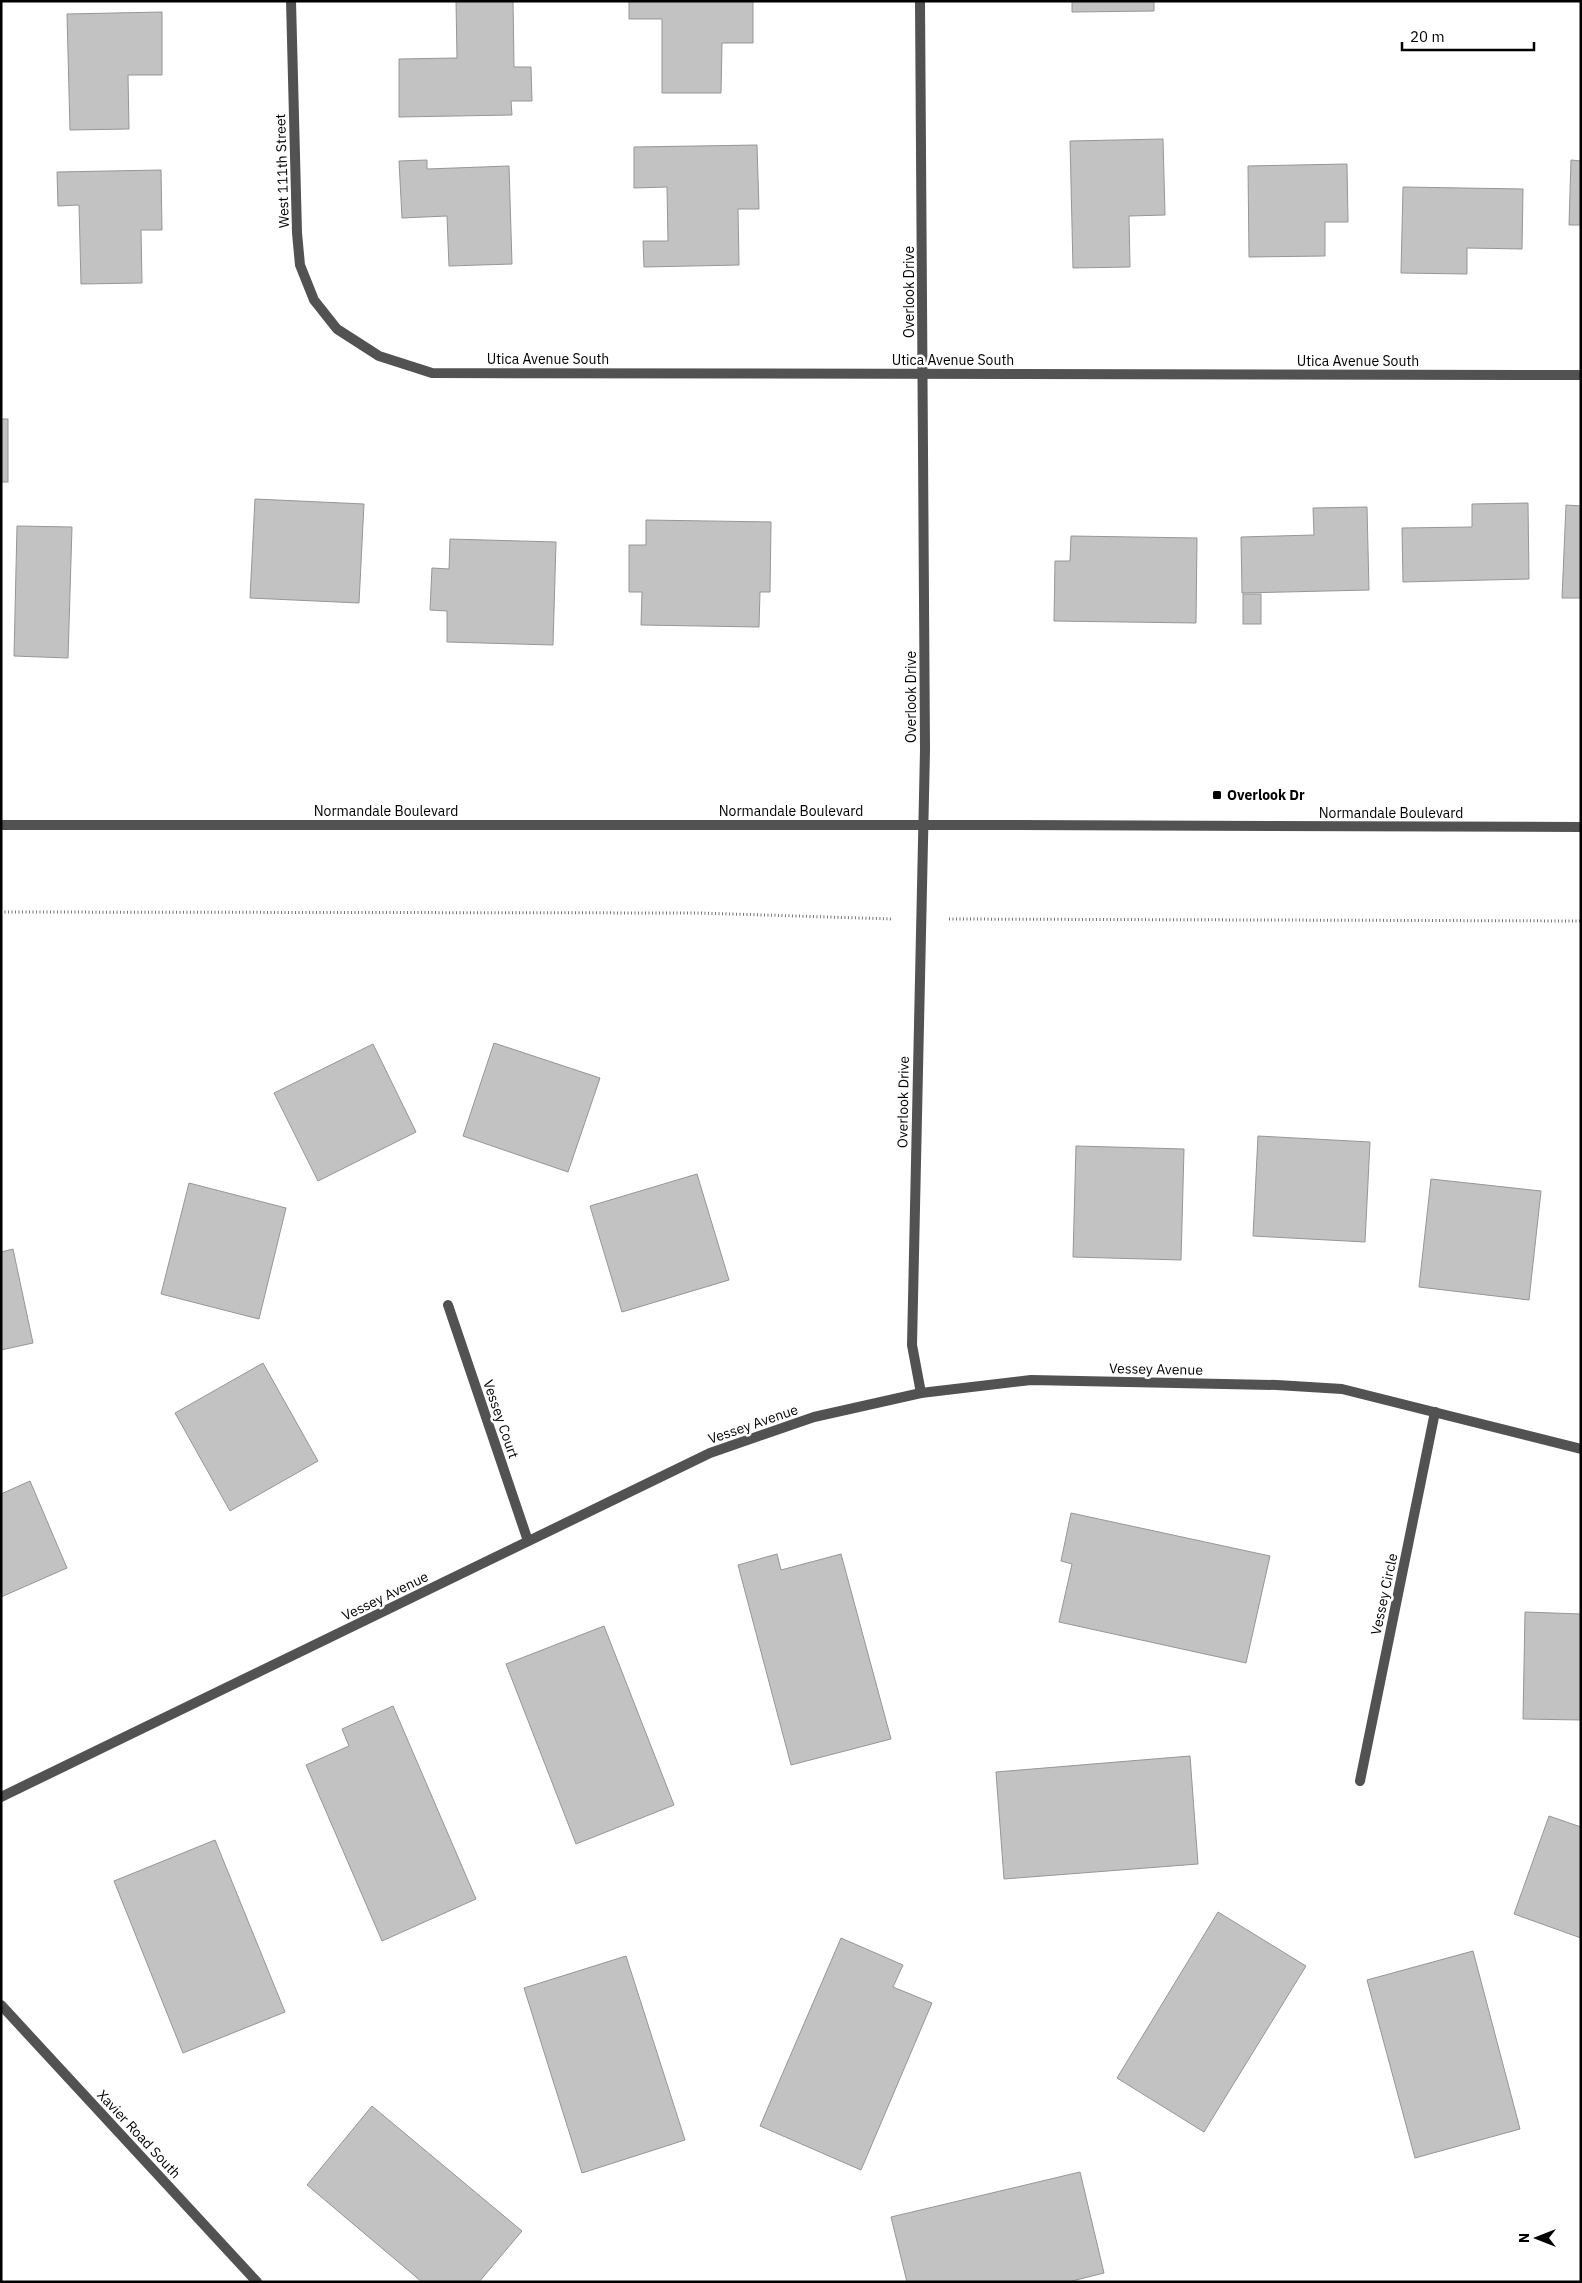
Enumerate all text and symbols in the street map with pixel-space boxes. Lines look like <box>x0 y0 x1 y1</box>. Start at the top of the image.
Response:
scale bar <box>1402 20 1534 52</box>
text: 20 m <box>1410 27 1445 46</box>
street label: West 111th Street <box>271 113 293 229</box>
street label: Overlook Drive <box>900 246 918 338</box>
street label: Utica Avenue South <box>487 350 609 368</box>
street label: Utica Avenue South <box>892 351 1014 369</box>
street label: Utica Avenue South <box>1297 352 1419 370</box>
street label: Overlook Drive <box>902 651 920 743</box>
place label: Overlook Dr <box>1227 786 1305 804</box>
marker: Overlook Dr <box>1211 789 1223 801</box>
street label: Normandale Boulevard <box>314 802 458 820</box>
street label: Normandale Boulevard <box>719 802 863 820</box>
street label: Normandale Boulevard <box>1319 804 1463 822</box>
street label: Overlook Drive <box>893 1055 913 1148</box>
street label: Vessey Avenue <box>1109 1359 1203 1379</box>
street label: Vessey Court <box>479 1377 523 1461</box>
street label: Vessey Avenue <box>706 1400 801 1448</box>
street label: Vessey Circle <box>1367 1551 1402 1636</box>
street label: Vessey Avenue <box>339 1567 431 1625</box>
street label: Xavier Road South <box>93 2086 185 2182</box>
north arrow <box>1512 2213 1562 2263</box>
text: N <box>1515 2233 1533 2243</box>

